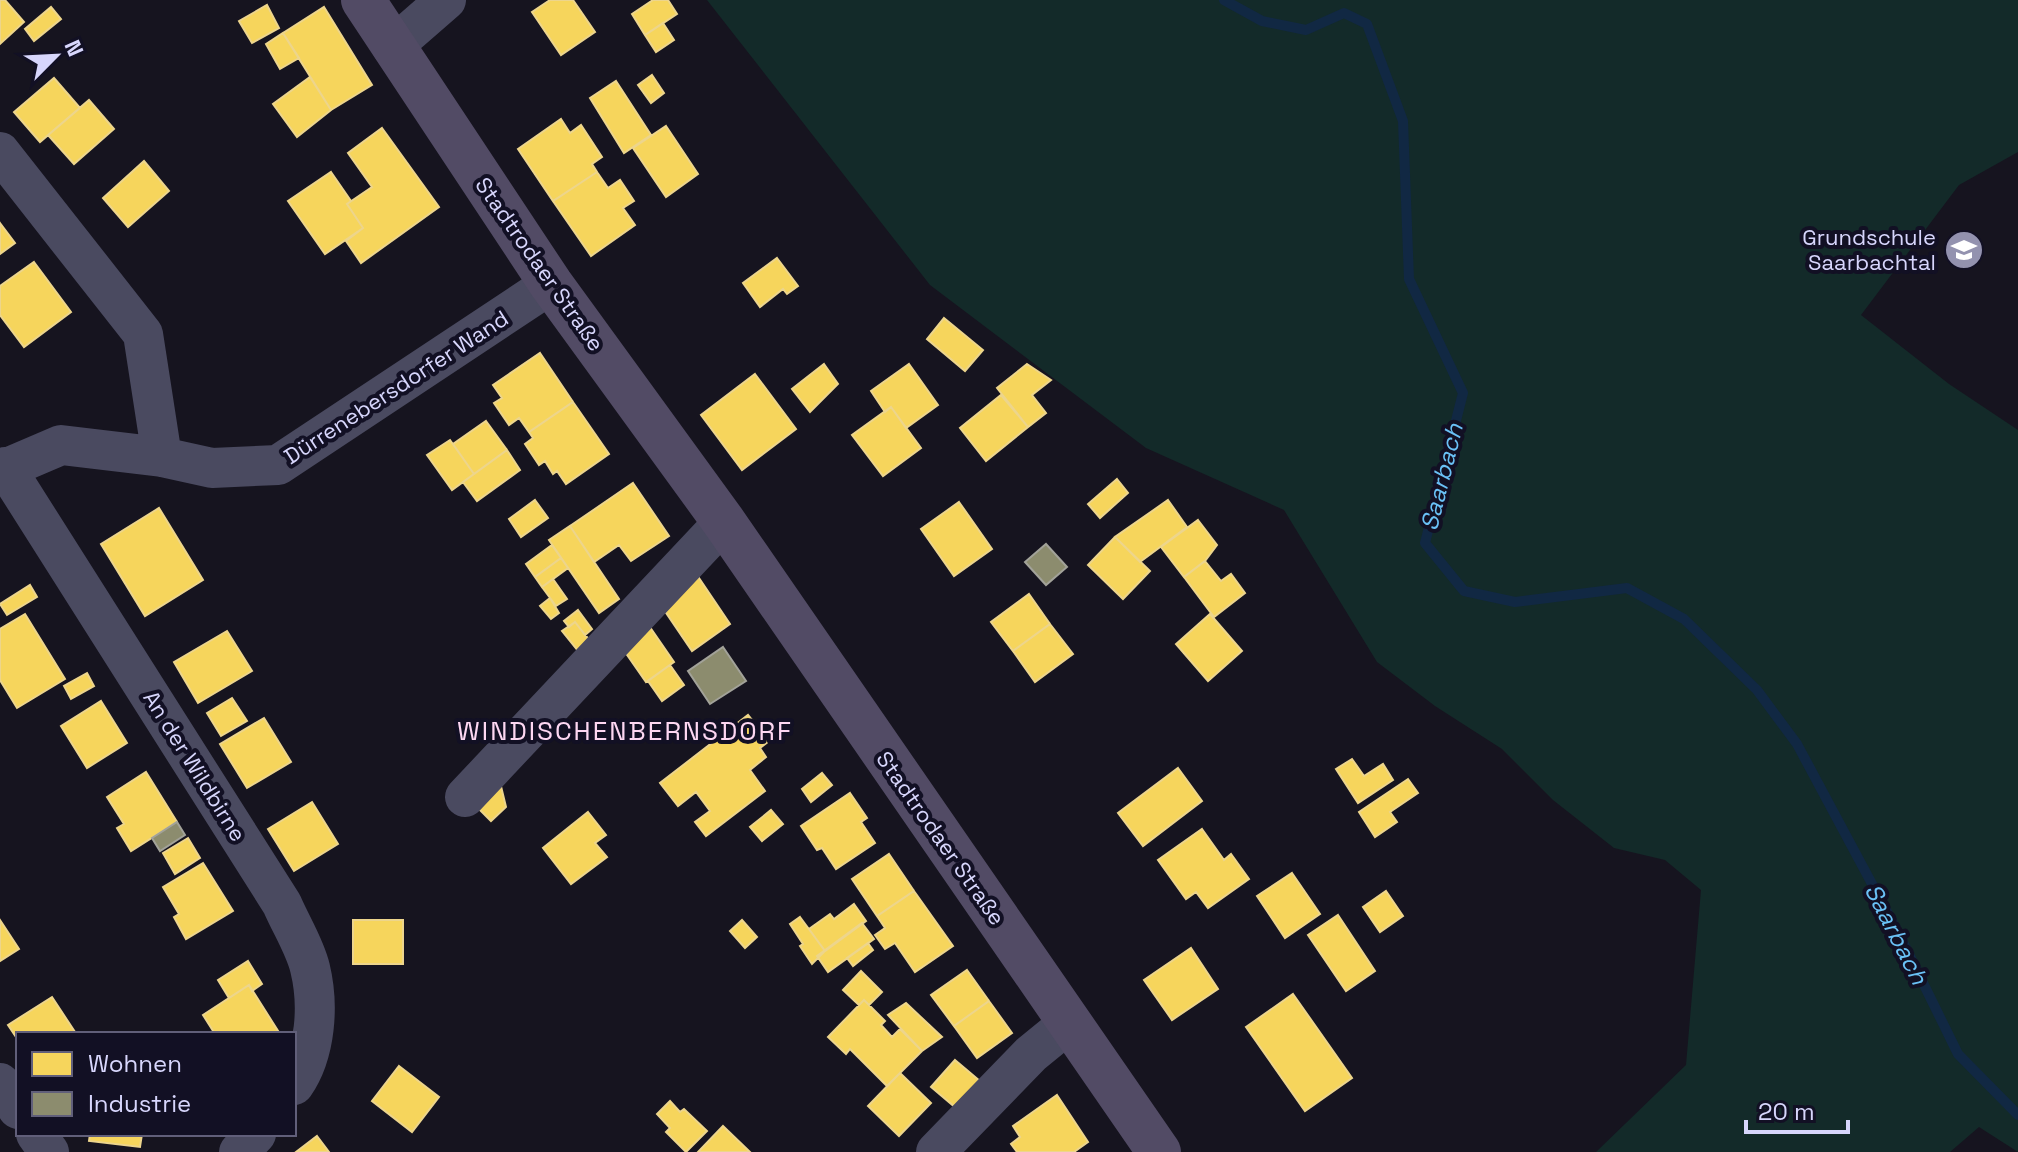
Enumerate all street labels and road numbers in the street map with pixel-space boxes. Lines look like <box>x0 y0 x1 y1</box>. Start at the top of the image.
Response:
street label: Stadtrodaer Straße <box>469 172 611 356</box>
street label: Dürrenebersdorfer Wand <box>278 304 514 470</box>
street label: An der Wildbirne <box>137 685 253 847</box>
street label: Stadtrodaer Straße <box>870 746 1012 930</box>

